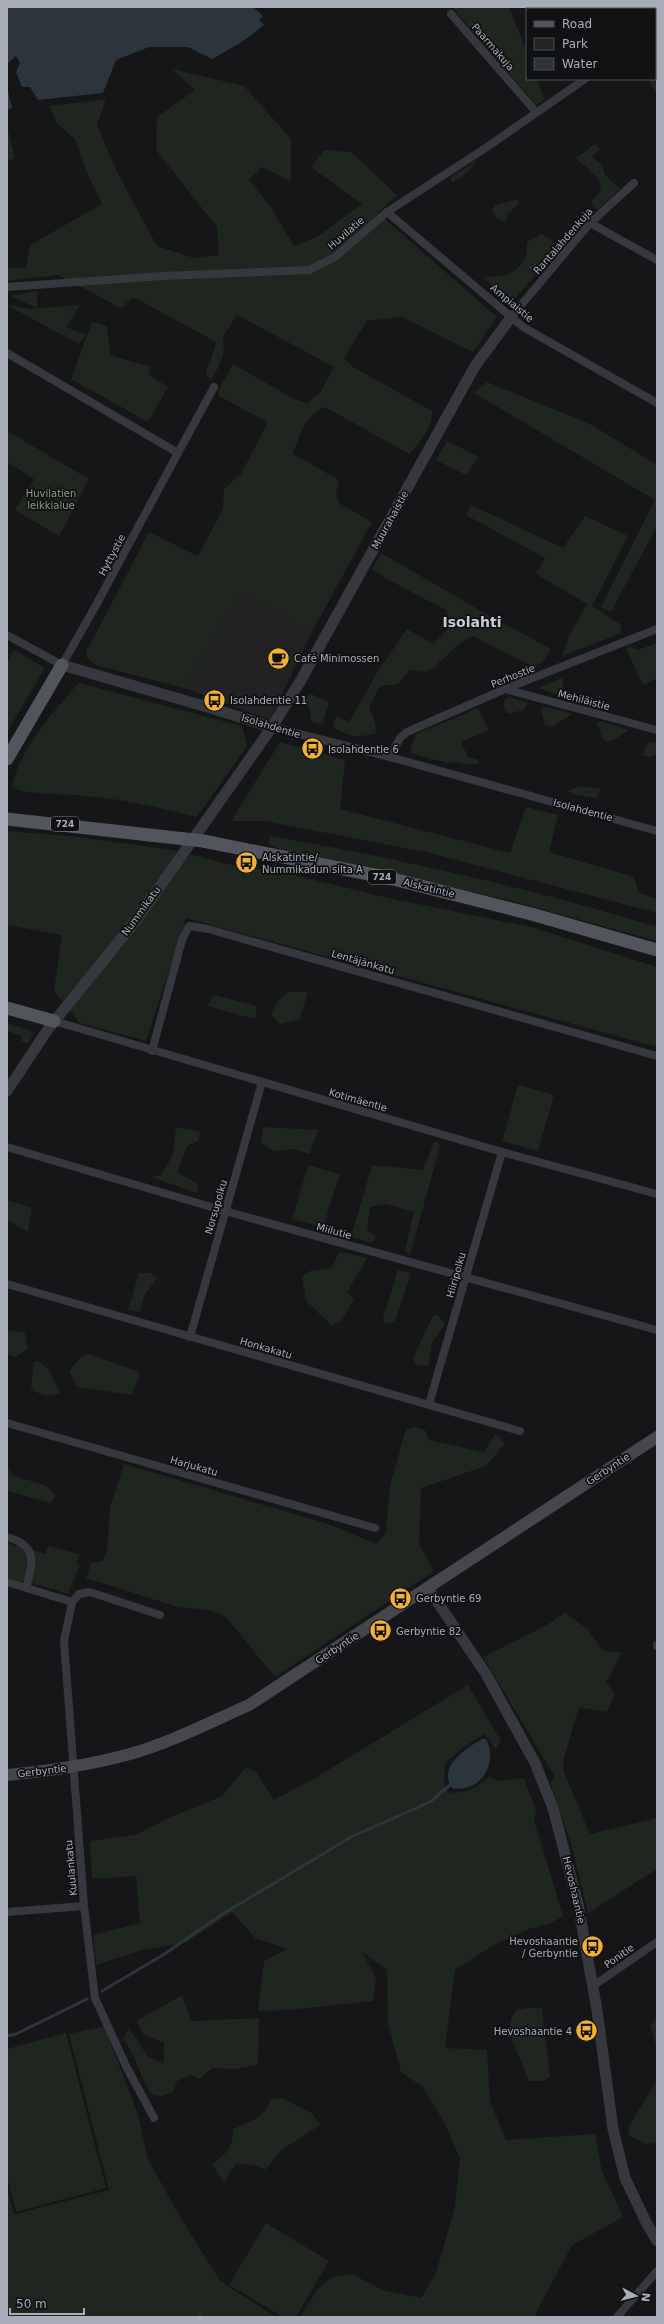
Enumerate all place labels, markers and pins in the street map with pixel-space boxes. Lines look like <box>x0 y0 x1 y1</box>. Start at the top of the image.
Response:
cafe icon: Café Minimossen <box>265 645 291 671</box>
place label: Café Minimossen <box>294 653 379 664</box>
bus stop icon: Isolahdentie 11 <box>202 687 228 713</box>
place label: Isolahdentie 11 <box>230 695 307 706</box>
bus stop icon: Isolahdentie 6 <box>300 736 326 762</box>
place label: Isolahdentie 6 <box>328 744 399 755</box>
bus stop icon: Alskatintie/ Nummikadun silta A <box>233 850 259 876</box>
place label: Alskatintie/ Nummikadun silta A <box>262 852 363 875</box>
bus stop icon: Gerbyntie 69 <box>388 1585 414 1611</box>
place label: Gerbyntie 69 <box>416 1593 481 1604</box>
bus stop icon: Gerbyntie 82 <box>367 1618 393 1644</box>
place label: Gerbyntie 82 <box>396 1626 461 1637</box>
bus stop icon: Hevoshaantie / Gerbyntie <box>580 1934 606 1960</box>
place label: Hevoshaantie / Gerbyntie <box>509 1936 578 1959</box>
bus stop icon: Hevoshaantie 4 <box>574 2018 600 2044</box>
place label: Hevoshaantie 4 <box>494 2026 572 2037</box>

